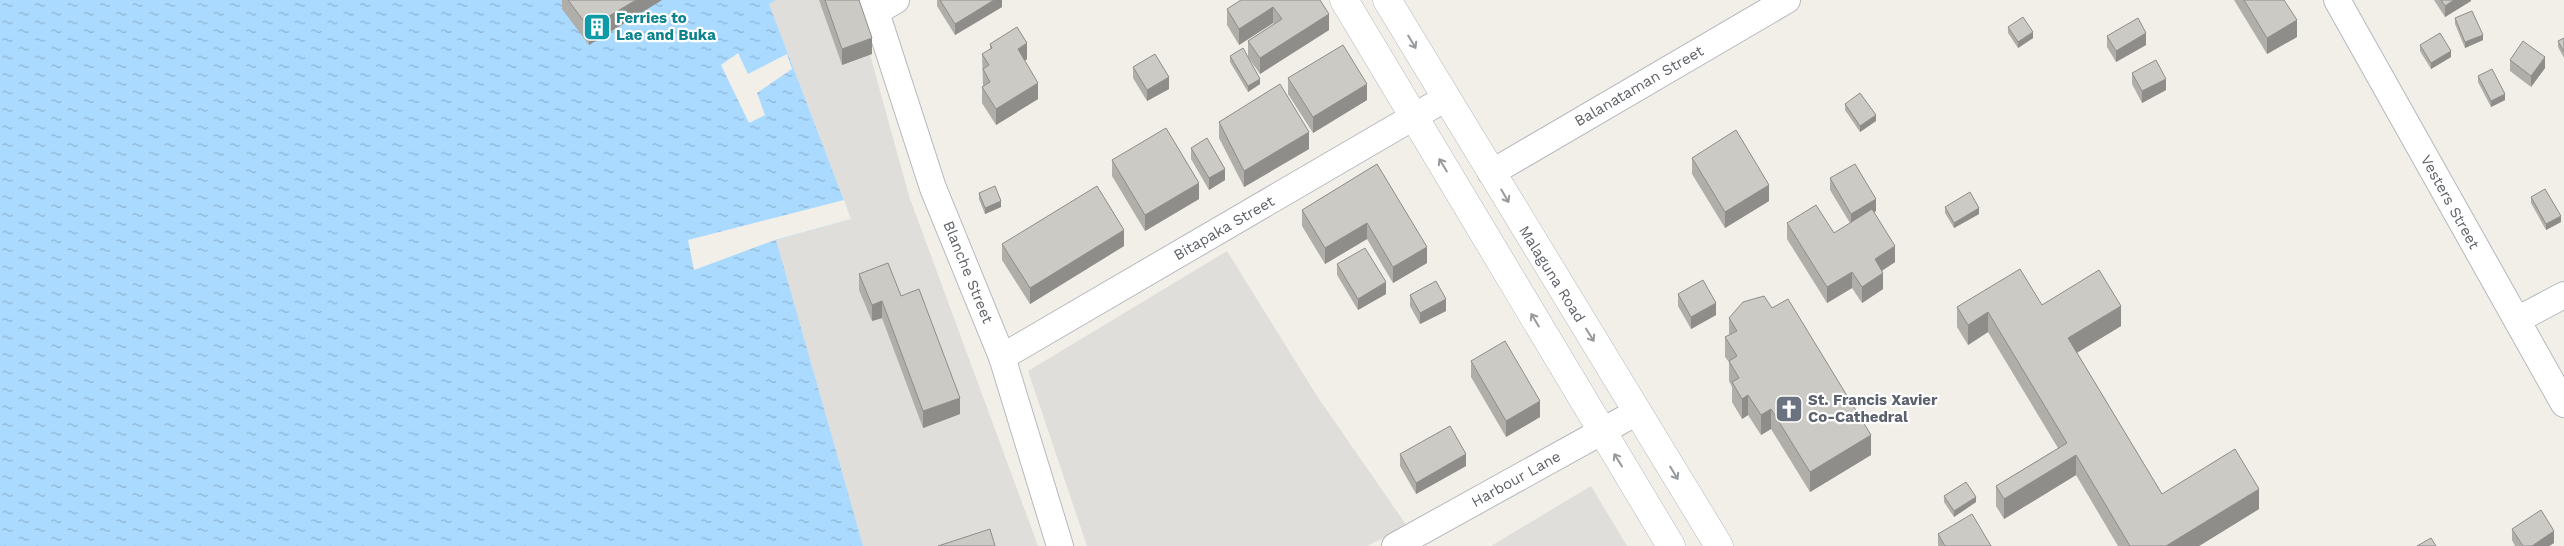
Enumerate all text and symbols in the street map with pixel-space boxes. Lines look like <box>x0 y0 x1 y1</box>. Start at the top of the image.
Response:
place label: Ferries to Lae and Buka <box>616 9 716 44</box>
building icon: Ferries to Lae and Buka <box>582 12 612 42</box>
one-way arrow <box>1408 34 1418 48</box>
street label: Balanataman Street <box>1571 41 1707 130</box>
street label: Vesters Street <box>2417 152 2484 253</box>
one-way arrow <box>1438 159 1448 173</box>
one-way arrow <box>1500 189 1510 204</box>
street label: Bitapaka Street <box>1170 192 1278 264</box>
street label: Blanche Street <box>939 218 997 326</box>
street label: Malaguna Road <box>1515 222 1589 326</box>
one-way arrow <box>1529 314 1539 328</box>
one-way arrow <box>1585 327 1595 341</box>
place label: St. Francis Xavier Co-Cathedral <box>1808 391 1938 426</box>
church icon: St. Francis Xavier Co-Cathedral <box>1774 394 1804 424</box>
street label: Harbour Lane <box>1468 447 1564 511</box>
one-way arrow <box>1612 453 1622 467</box>
one-way arrow <box>1670 466 1680 480</box>

